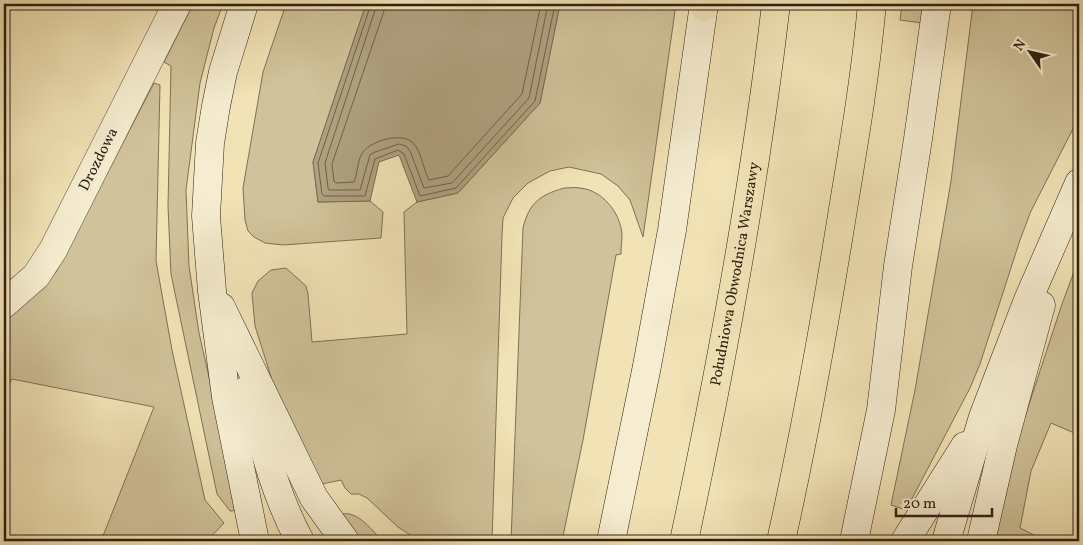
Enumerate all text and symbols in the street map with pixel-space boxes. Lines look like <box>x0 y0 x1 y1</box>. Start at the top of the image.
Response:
north arrow <box>1006 28 1056 78</box>
text: N <box>1010 36 1031 55</box>
street label: Drozdowa <box>74 124 123 195</box>
street label: Południowa Obwodnica Warszawy <box>705 161 765 388</box>
scale bar <box>896 485 992 517</box>
text: 20 m <box>903 494 936 515</box>

